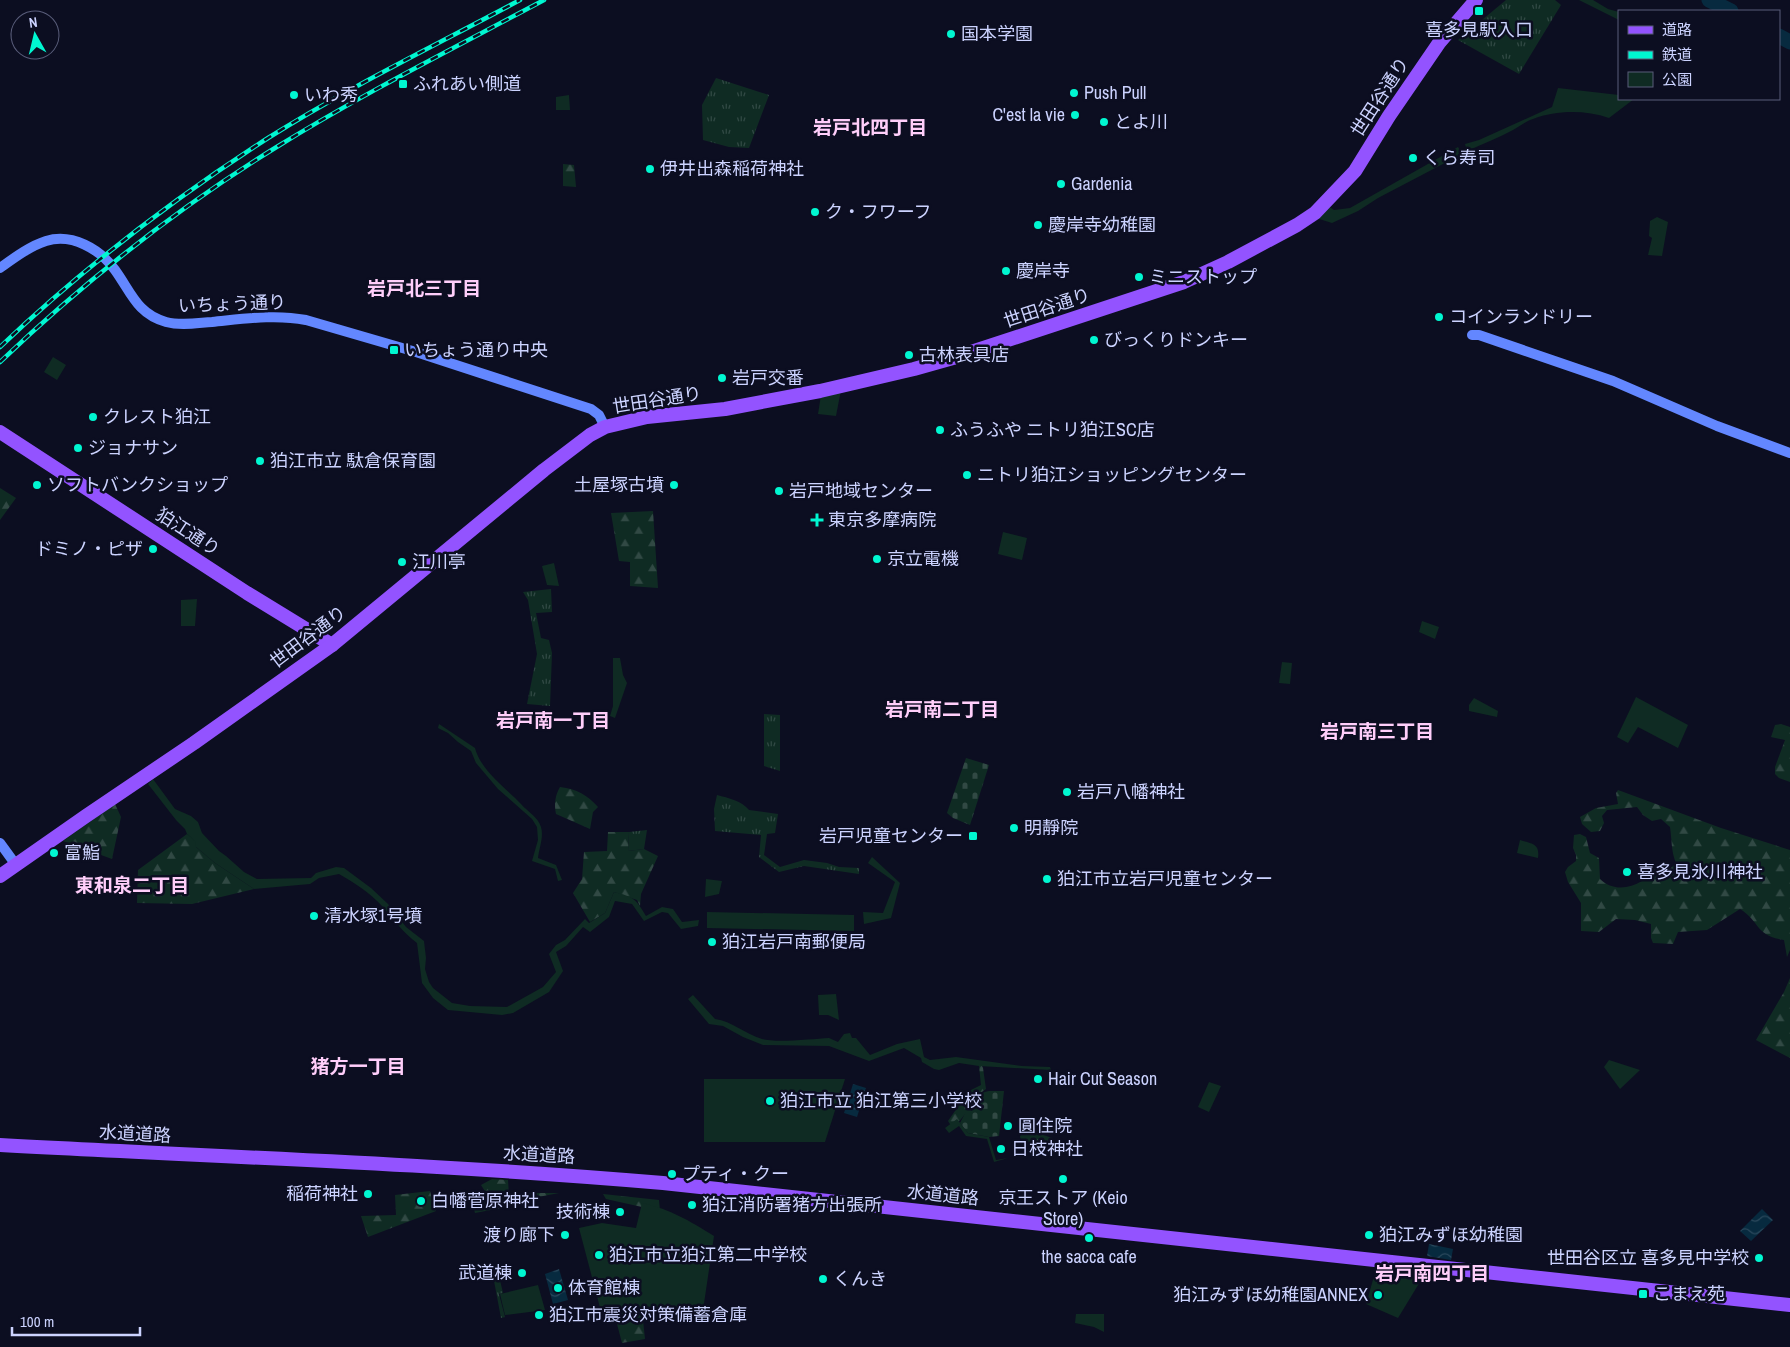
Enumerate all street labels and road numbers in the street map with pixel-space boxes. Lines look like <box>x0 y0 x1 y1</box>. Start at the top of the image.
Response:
street label: 世田谷通り <box>1345 52 1415 141</box>
street label: 世田谷通り <box>1000 282 1094 333</box>
street label: いちょう通り <box>178 289 286 318</box>
street label: 世田谷通り <box>611 380 703 419</box>
street label: 狛江通り <box>151 501 225 562</box>
street label: 世田谷通り <box>264 600 351 674</box>
street label: 水道道路 <box>98 1119 172 1148</box>
street label: 水道道路 <box>502 1140 576 1169</box>
street label: 水道道路 <box>906 1178 980 1211</box>

